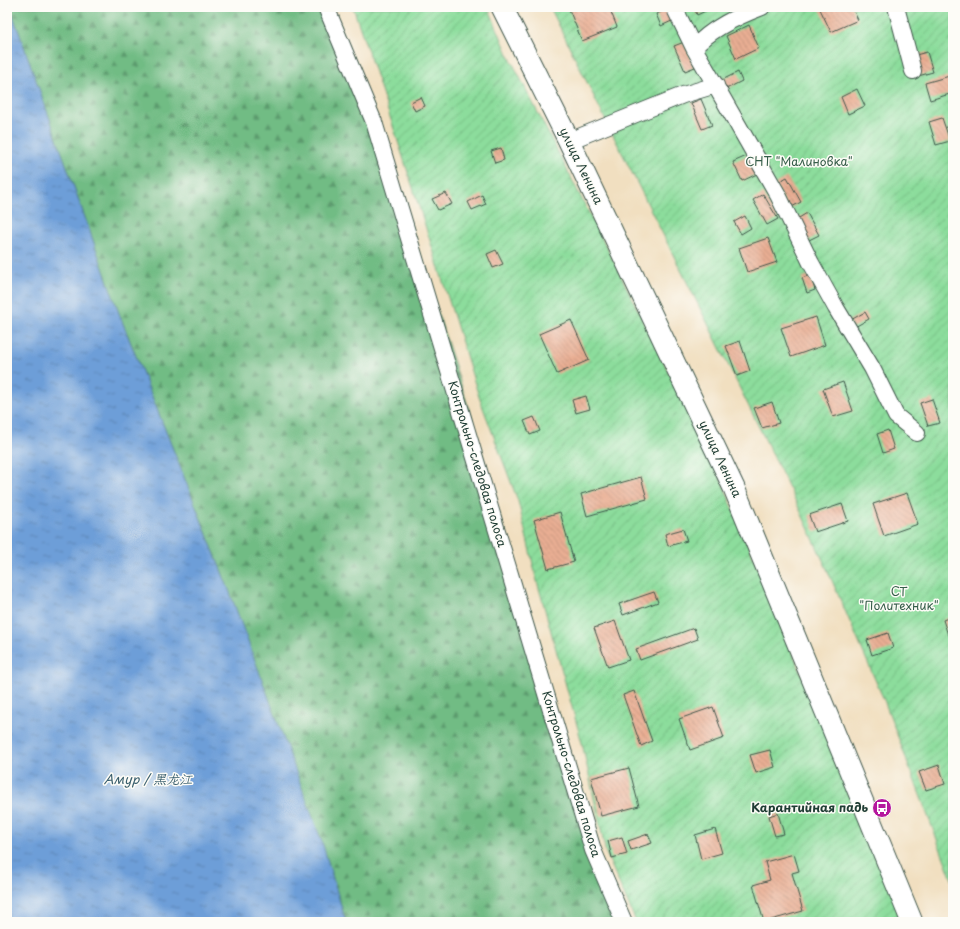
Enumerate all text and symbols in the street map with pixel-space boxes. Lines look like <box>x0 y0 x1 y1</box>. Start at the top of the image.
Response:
street label: улица Ленина <box>556 124 608 207</box>
park label: СНТ "Малиновка" <box>745 152 853 170</box>
street label: Контрольно-следовая полоса <box>444 378 512 549</box>
street label: улица Ленина <box>695 417 747 501</box>
park label: СТ "Политехник" <box>859 582 939 614</box>
street label: Контрольно-следовая полоса <box>538 688 606 859</box>
water label: Амур / 黑龙江 <box>104 769 193 788</box>
bus stop icon: Карантийная падь <box>871 797 893 819</box>
place label: Карантийная падь <box>751 798 868 816</box>

